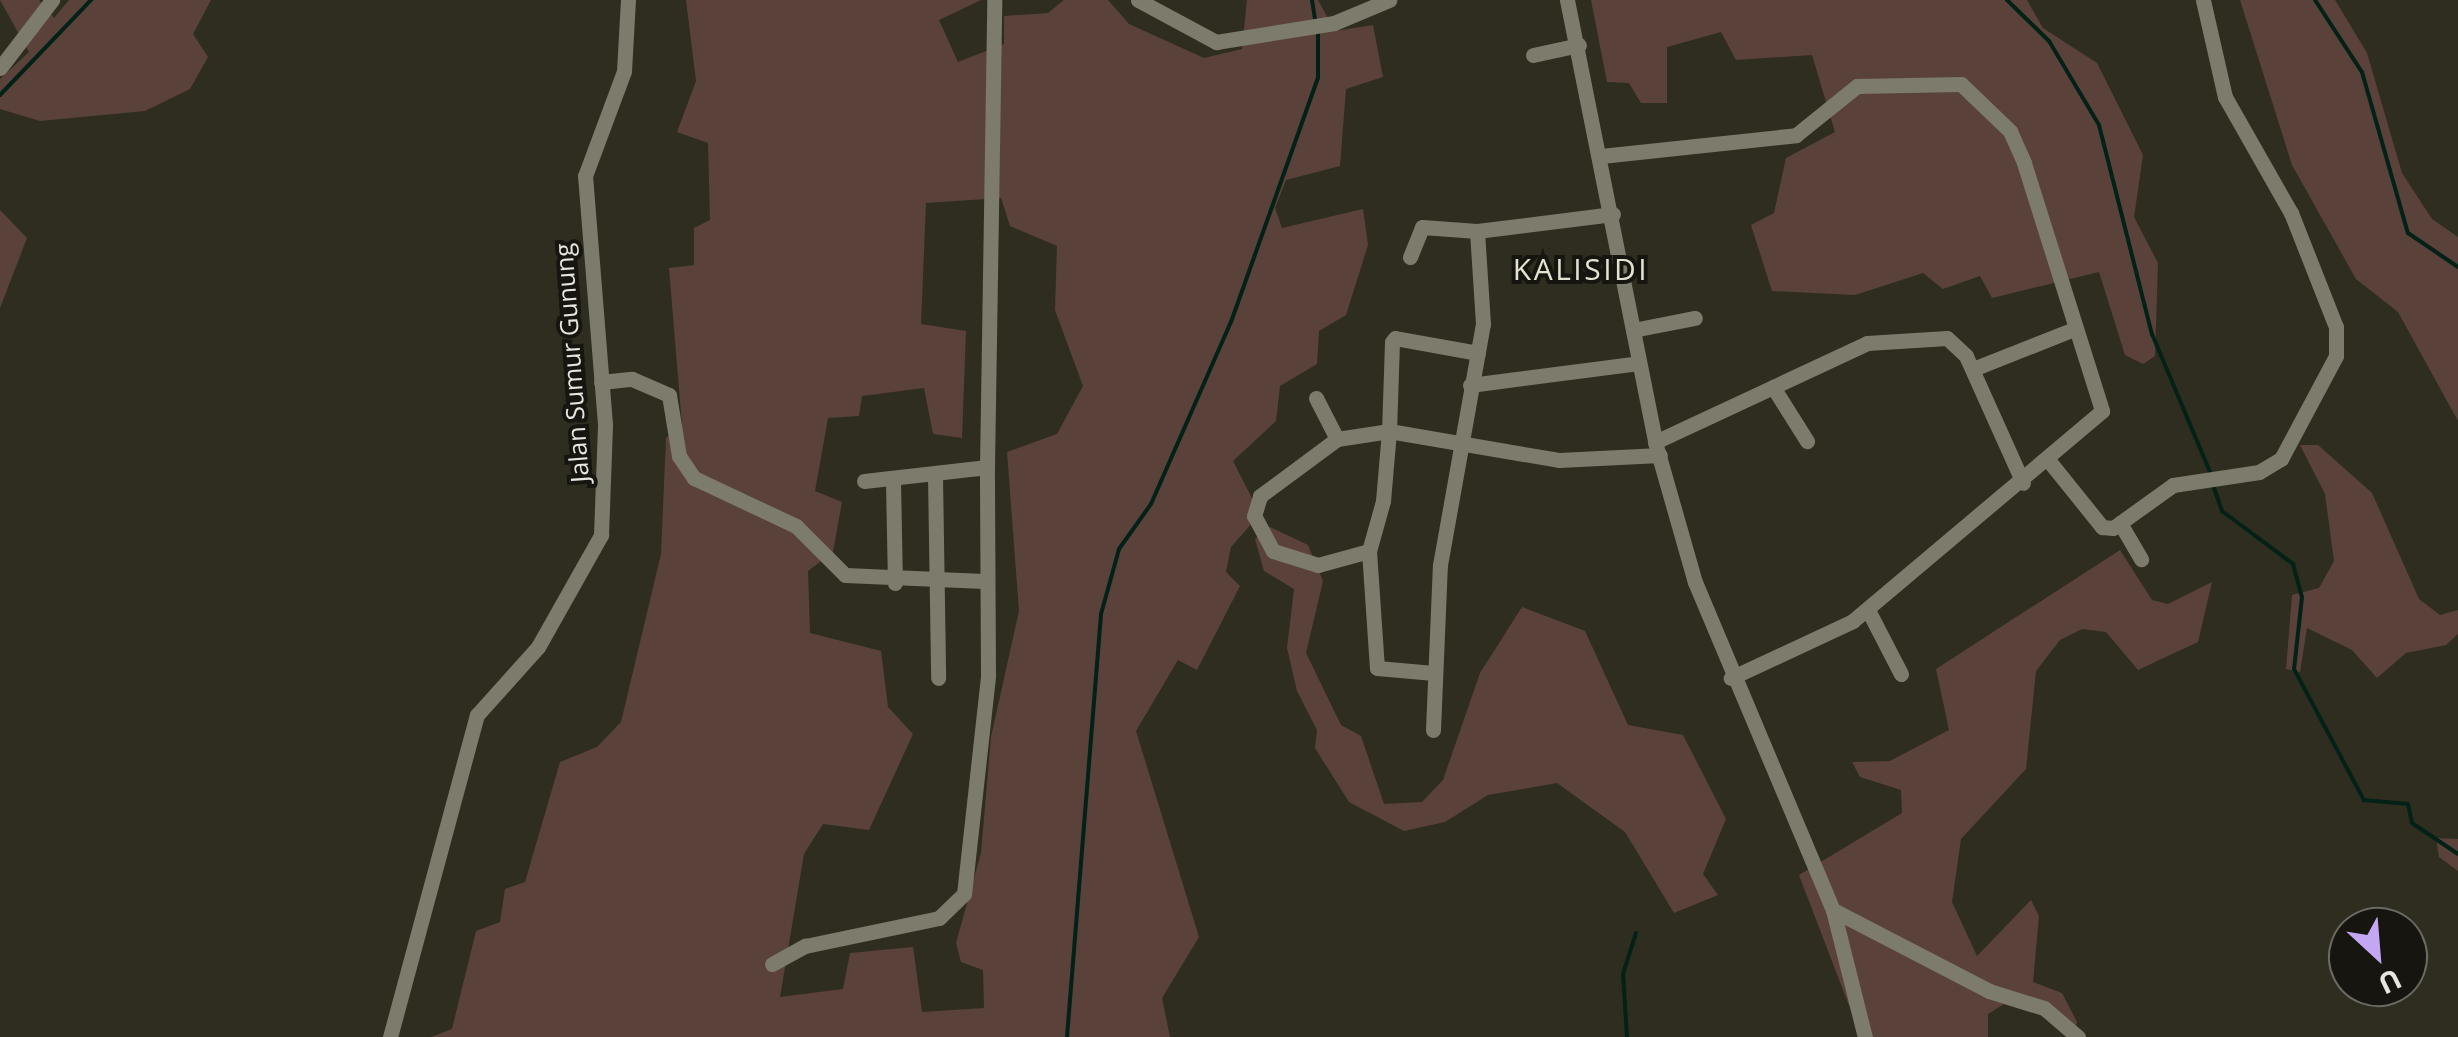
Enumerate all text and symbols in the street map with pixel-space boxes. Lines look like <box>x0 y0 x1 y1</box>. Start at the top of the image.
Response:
street label: Jalan Sumur Gunung <box>548 242 594 484</box>
district label: KALISIDI <box>1513 251 1649 287</box>
north arrow <box>2328 907 2428 1007</box>
text: U <box>2372 960 2408 1004</box>

